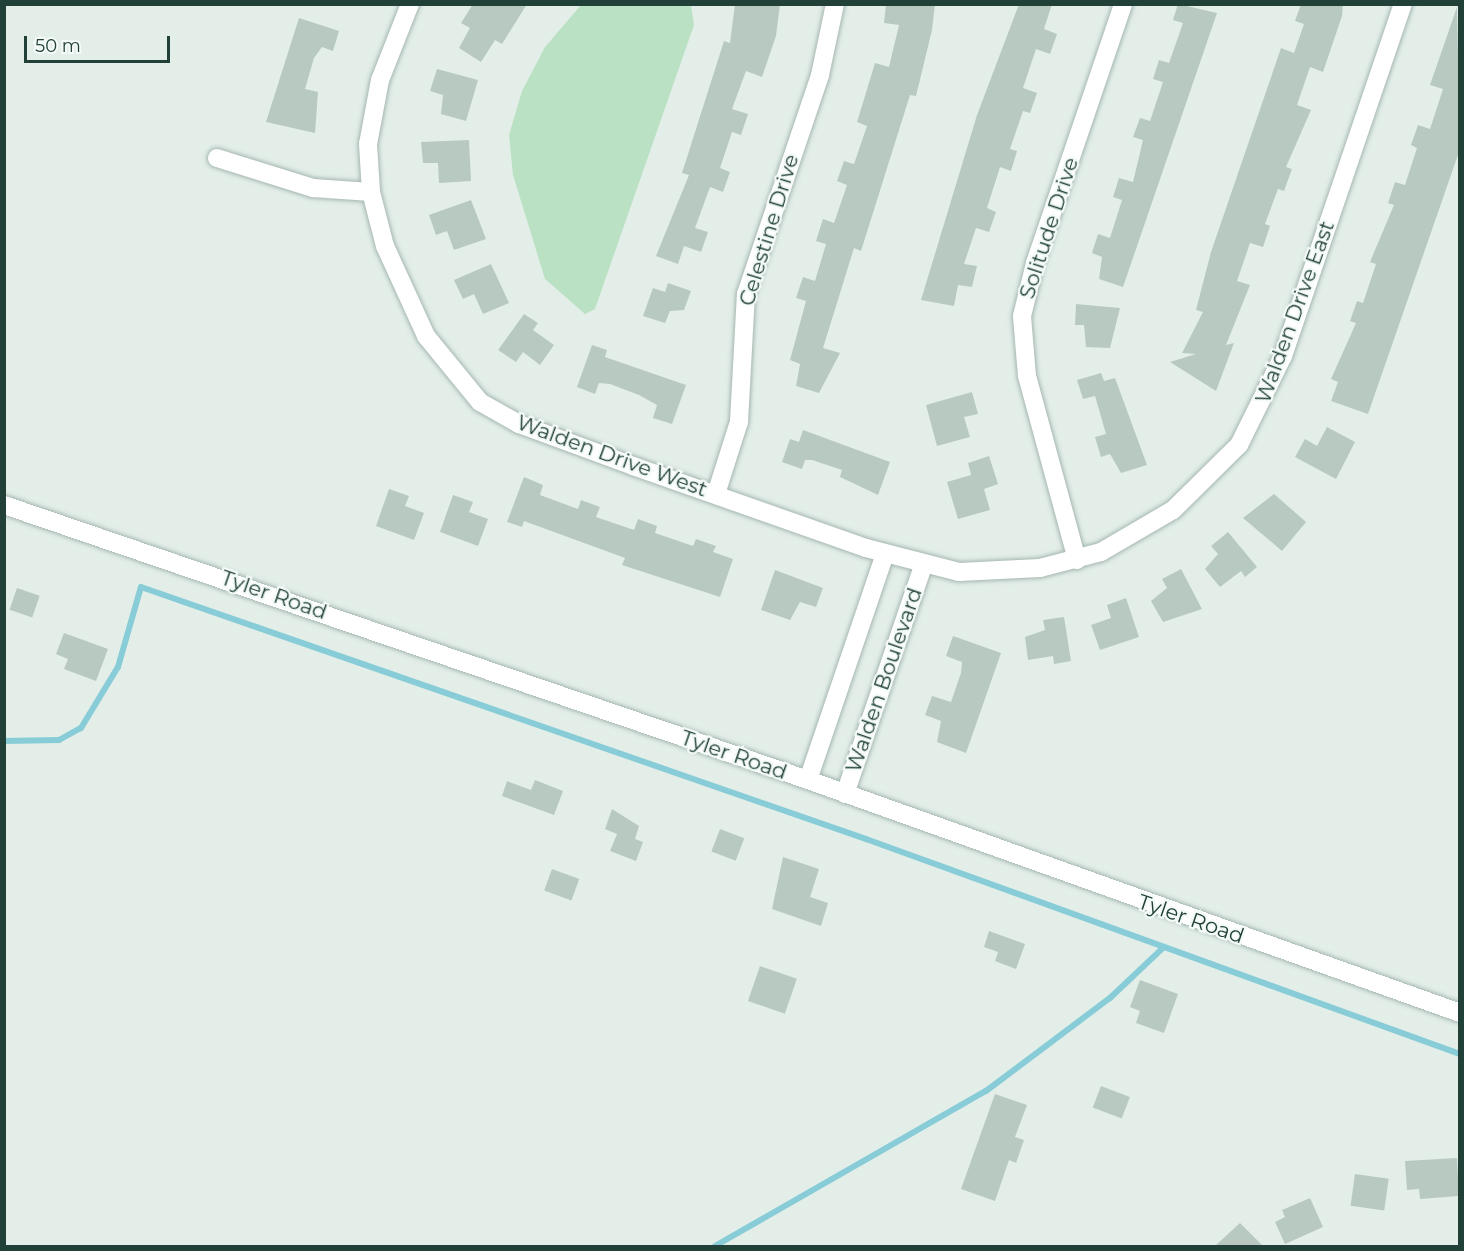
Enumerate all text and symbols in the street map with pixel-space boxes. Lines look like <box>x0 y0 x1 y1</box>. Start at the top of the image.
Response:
scale bar <box>27 24 172 62</box>
text: 50 m <box>35 35 81 57</box>
street label: Celestine Drive <box>734 151 804 309</box>
street label: Solitude Drive <box>1014 154 1084 302</box>
street label: Walden Drive East <box>1250 217 1340 407</box>
street label: Walden Drive West <box>513 410 711 502</box>
street label: Tyler Road <box>218 565 330 625</box>
street label: Walden Boulevard <box>841 584 927 776</box>
street label: Tyler Road <box>678 725 790 785</box>
street label: Tyler Road <box>1135 889 1247 949</box>

